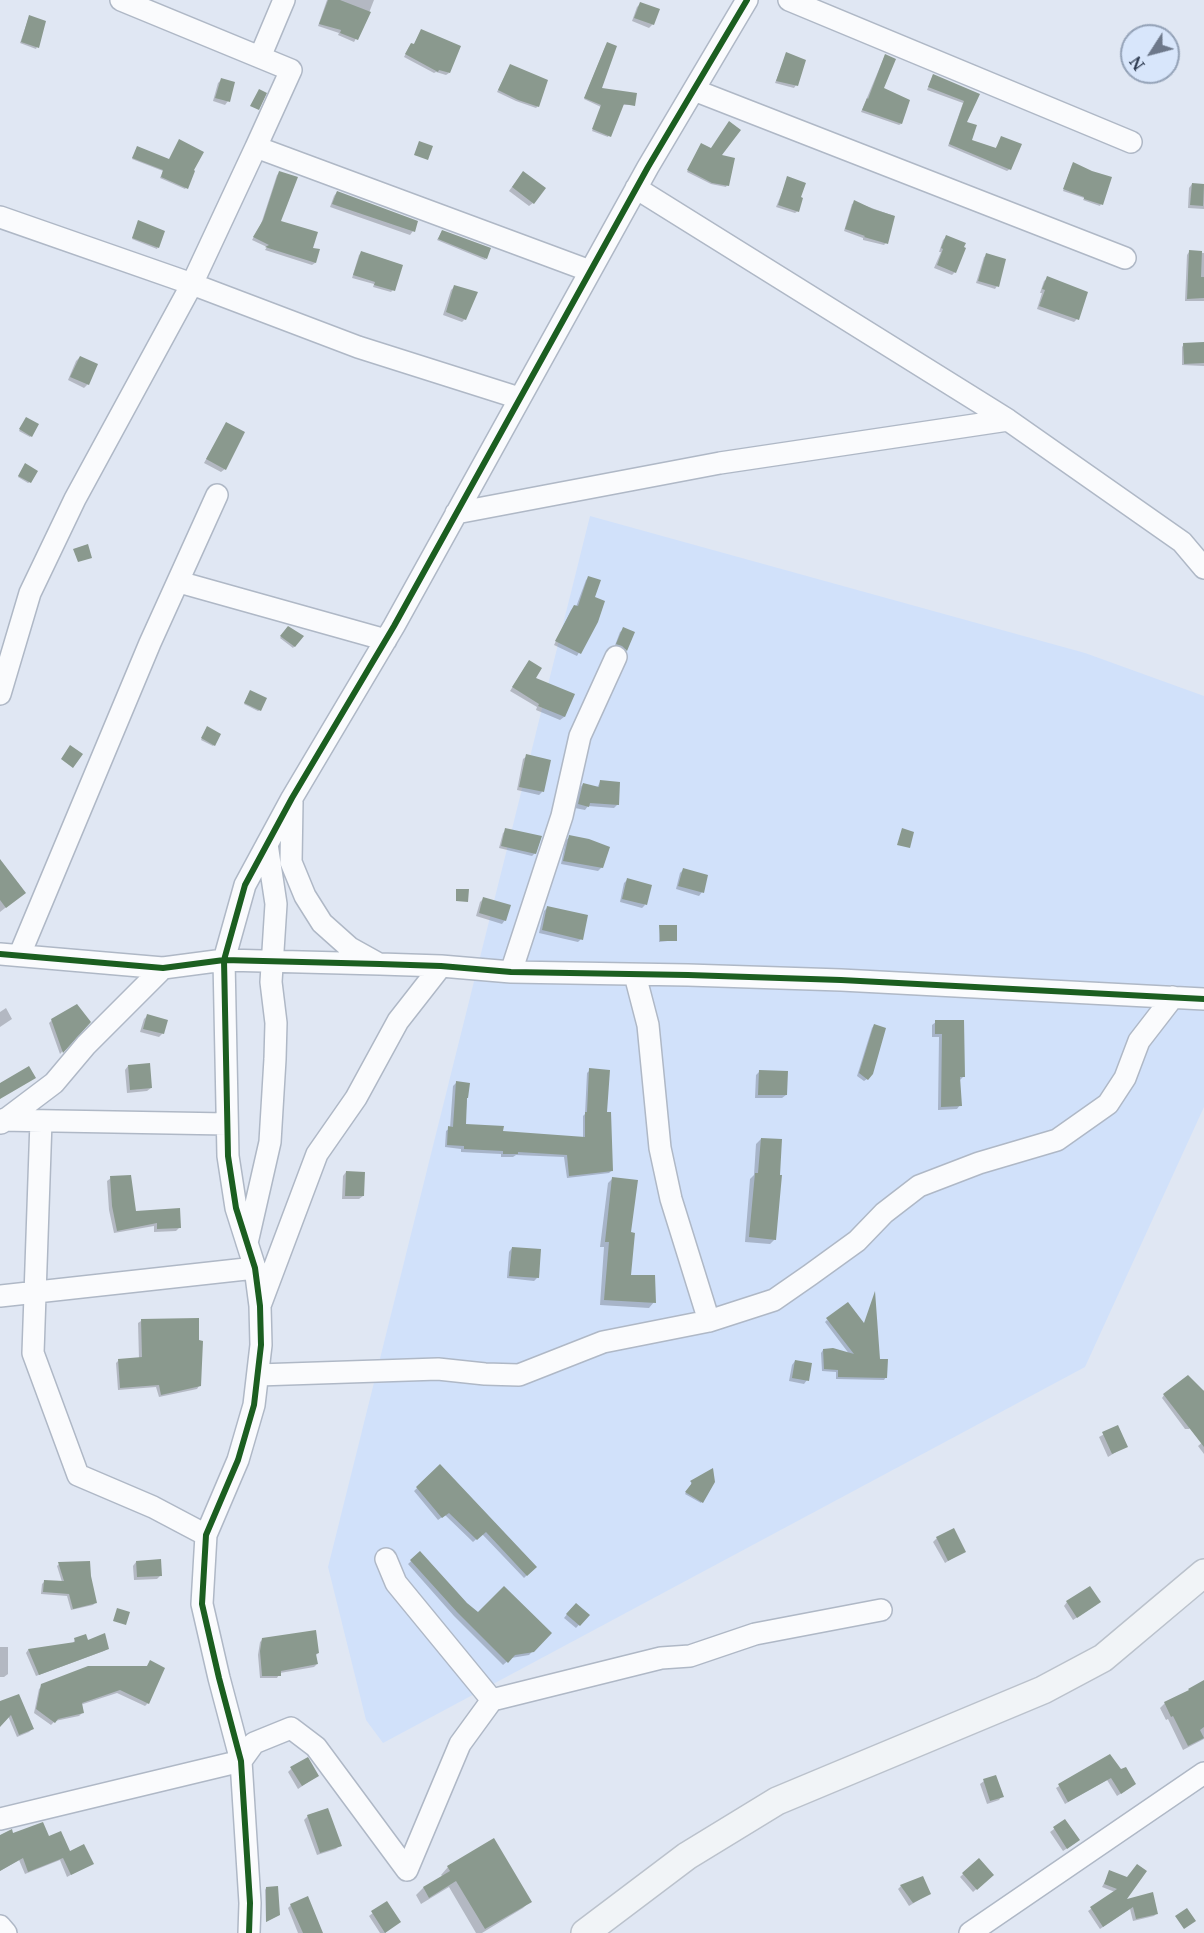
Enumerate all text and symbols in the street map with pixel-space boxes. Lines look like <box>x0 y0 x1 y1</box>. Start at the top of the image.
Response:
north arrow <box>1120 24 1180 84</box>
text: N <box>1124 52 1150 75</box>

